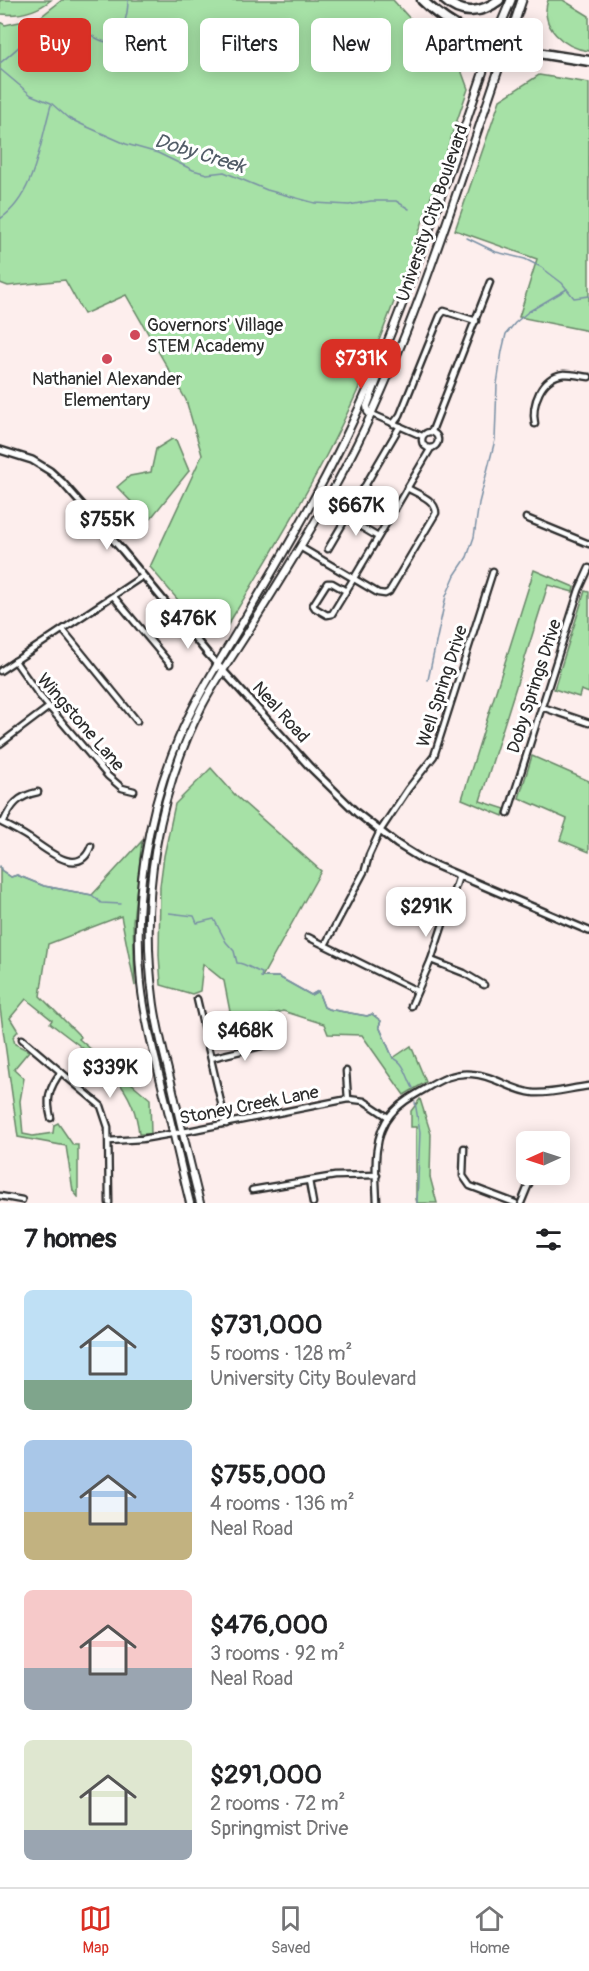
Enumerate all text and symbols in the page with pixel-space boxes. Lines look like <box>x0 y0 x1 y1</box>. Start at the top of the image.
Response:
chip: Buy <box>18 18 91 72</box>
chip: Rent <box>103 18 188 72</box>
chip: Filters <box>200 18 299 72</box>
chip: New <box>311 18 391 72</box>
chip: Apartment <box>403 18 543 72</box>
street label: University City Boulevard <box>391 122 474 305</box>
water label: Doby Creek <box>152 128 250 180</box>
place label: Governors' Village STEM Academy <box>147 314 283 358</box>
marker: Governors' Village STEM Academy <box>128 328 142 342</box>
pin: $731K <box>319 339 403 390</box>
text: $731K <box>335 346 387 371</box>
marker: Nathaniel Alexander Elementary <box>100 352 114 366</box>
place label: Nathaniel Alexander Elementary <box>32 368 183 412</box>
pin: $667K <box>314 486 398 537</box>
text: $667K <box>328 493 384 518</box>
pin: $755K <box>65 500 149 551</box>
text: $755K <box>79 507 135 532</box>
pin: $476K <box>146 599 230 650</box>
text: $476K <box>160 606 216 631</box>
street label: Doby Springs Drive <box>502 616 567 756</box>
street label: Well Spring Drive <box>412 622 473 750</box>
street label: Wingstone Lane <box>32 669 130 776</box>
street label: Neal Road <box>247 677 314 748</box>
pin: $291K <box>384 887 468 938</box>
text: $291K <box>400 894 452 919</box>
pin: $468K <box>203 1011 287 1062</box>
text: $468K <box>217 1018 273 1043</box>
pin: $339K <box>68 1048 152 1099</box>
text: $339K <box>82 1055 138 1080</box>
street label: Stoney Creek Lane <box>178 1081 321 1130</box>
north arrow <box>516 1131 570 1185</box>
map controls <box>516 1131 570 1185</box>
text: 7 homes <box>24 1223 116 1255</box>
icon: filters <box>532 1223 565 1256</box>
text: $731,000 <box>210 1309 322 1341</box>
icon: home <box>72 1314 144 1386</box>
text: 5 rooms · 128 m² <box>210 1341 352 1366</box>
text: University City Boulevard <box>210 1366 417 1391</box>
text: $755,000 <box>210 1459 326 1491</box>
icon: home <box>72 1464 144 1536</box>
text: 4 rooms · 136 m² <box>210 1491 355 1516</box>
text: Neal Road <box>210 1516 293 1541</box>
text: $476,000 <box>210 1609 328 1641</box>
icon: home <box>72 1614 144 1686</box>
text: 3 rooms · 92 m² <box>210 1641 345 1666</box>
text: Neal Road <box>210 1666 293 1691</box>
text: $291,000 <box>210 1759 322 1791</box>
icon: home <box>72 1764 144 1836</box>
text: 2 rooms · 72 m² <box>210 1791 345 1816</box>
text: Springmist Drive <box>210 1816 348 1841</box>
tab: Map <box>79 1902 112 1958</box>
tab: Saved <box>271 1902 311 1958</box>
tab: Home <box>469 1902 510 1958</box>

